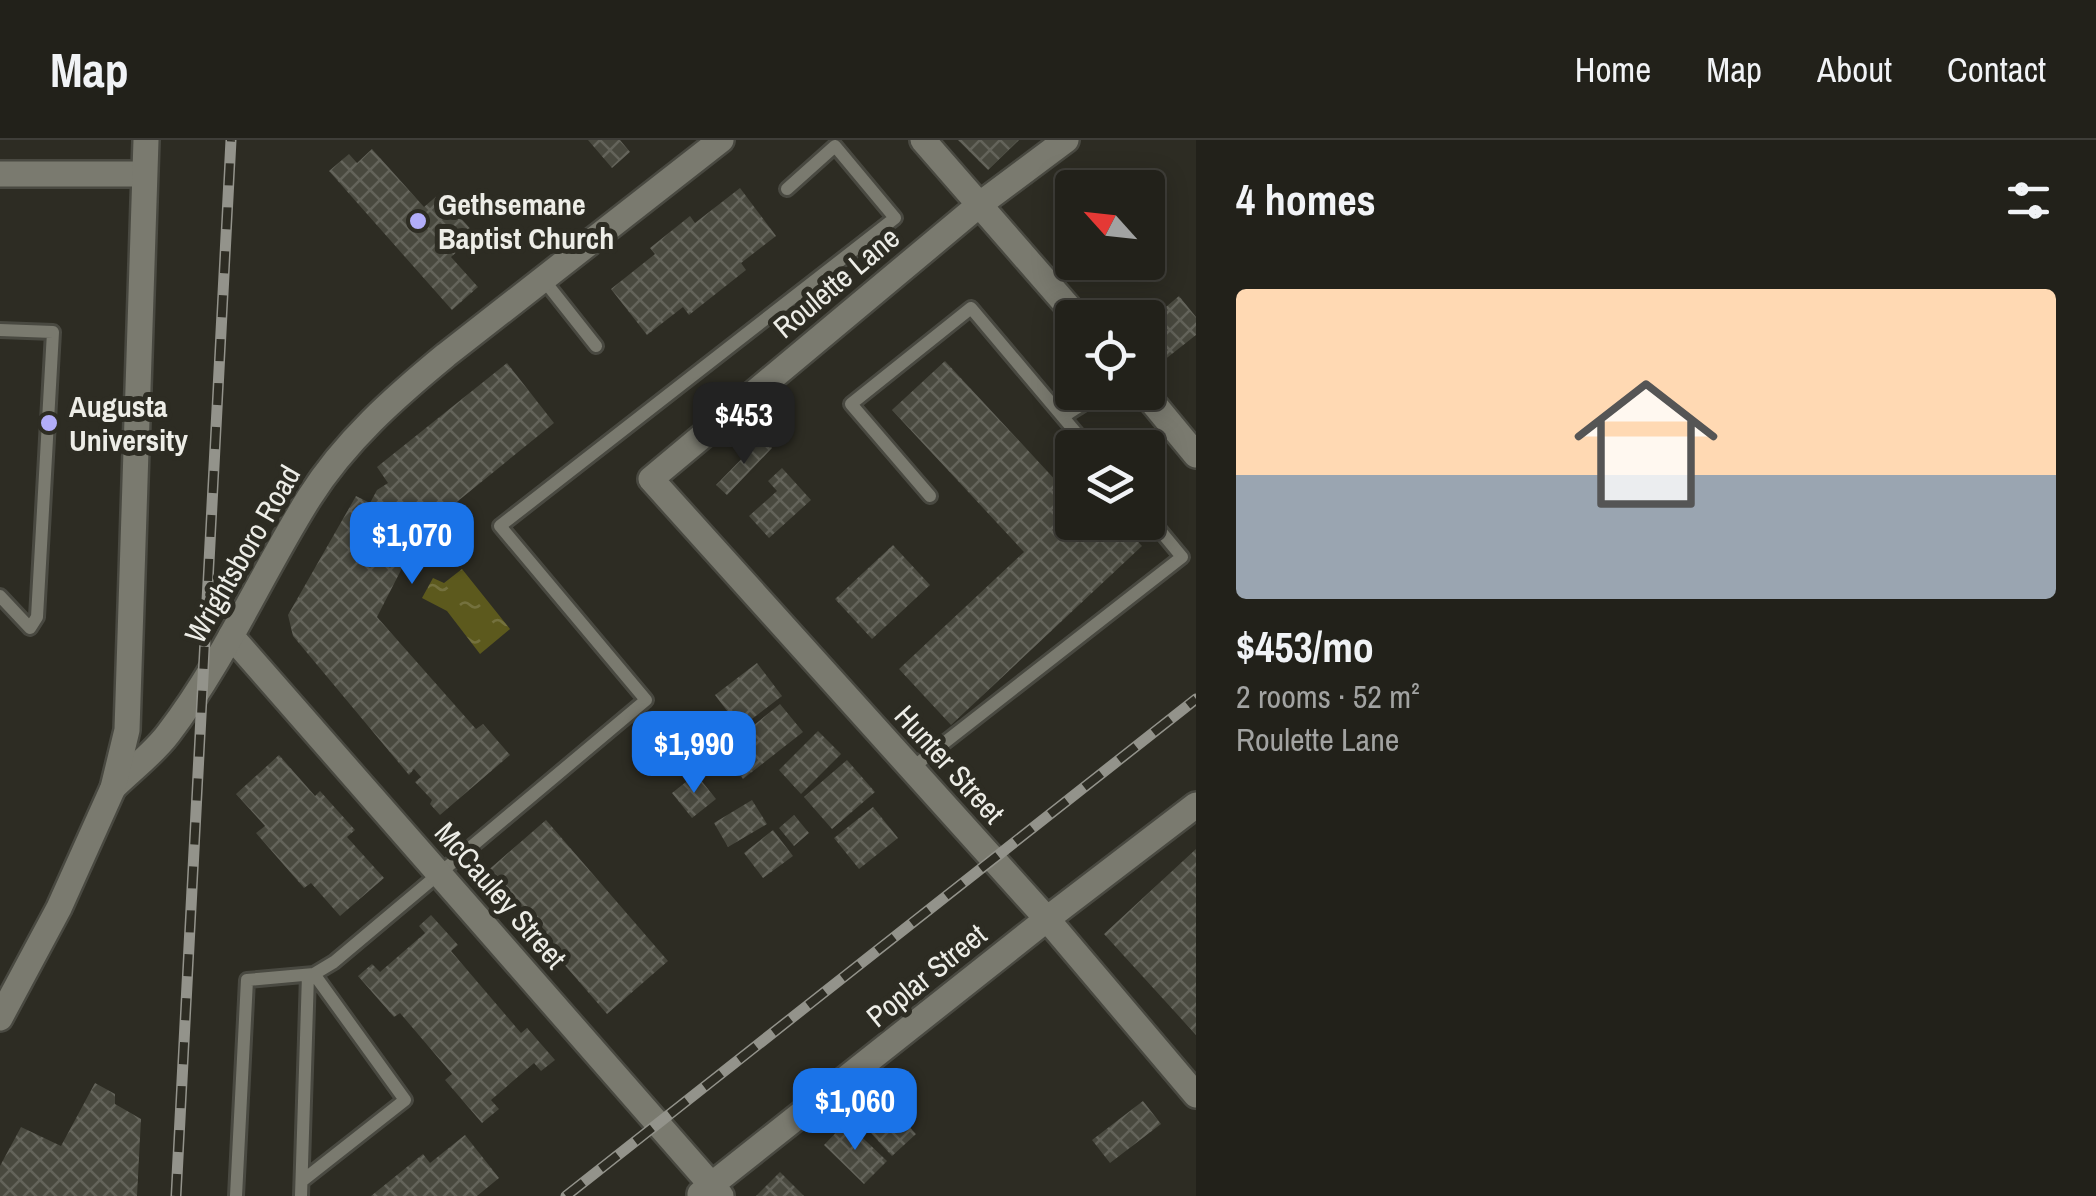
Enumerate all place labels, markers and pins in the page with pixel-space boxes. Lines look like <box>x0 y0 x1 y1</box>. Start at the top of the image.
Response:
place label: Gethsemane Baptist Church <box>438 184 614 258</box>
marker: Gethsemane Baptist Church <box>407 210 429 232</box>
pin: $453 <box>685 382 803 467</box>
place label: Augusta University <box>69 386 188 460</box>
marker: Augusta University <box>38 412 60 434</box>
pin: $1,070 <box>331 502 493 587</box>
pin: $1,990 <box>613 711 775 796</box>
pin: $1,060 <box>774 1068 936 1153</box>

